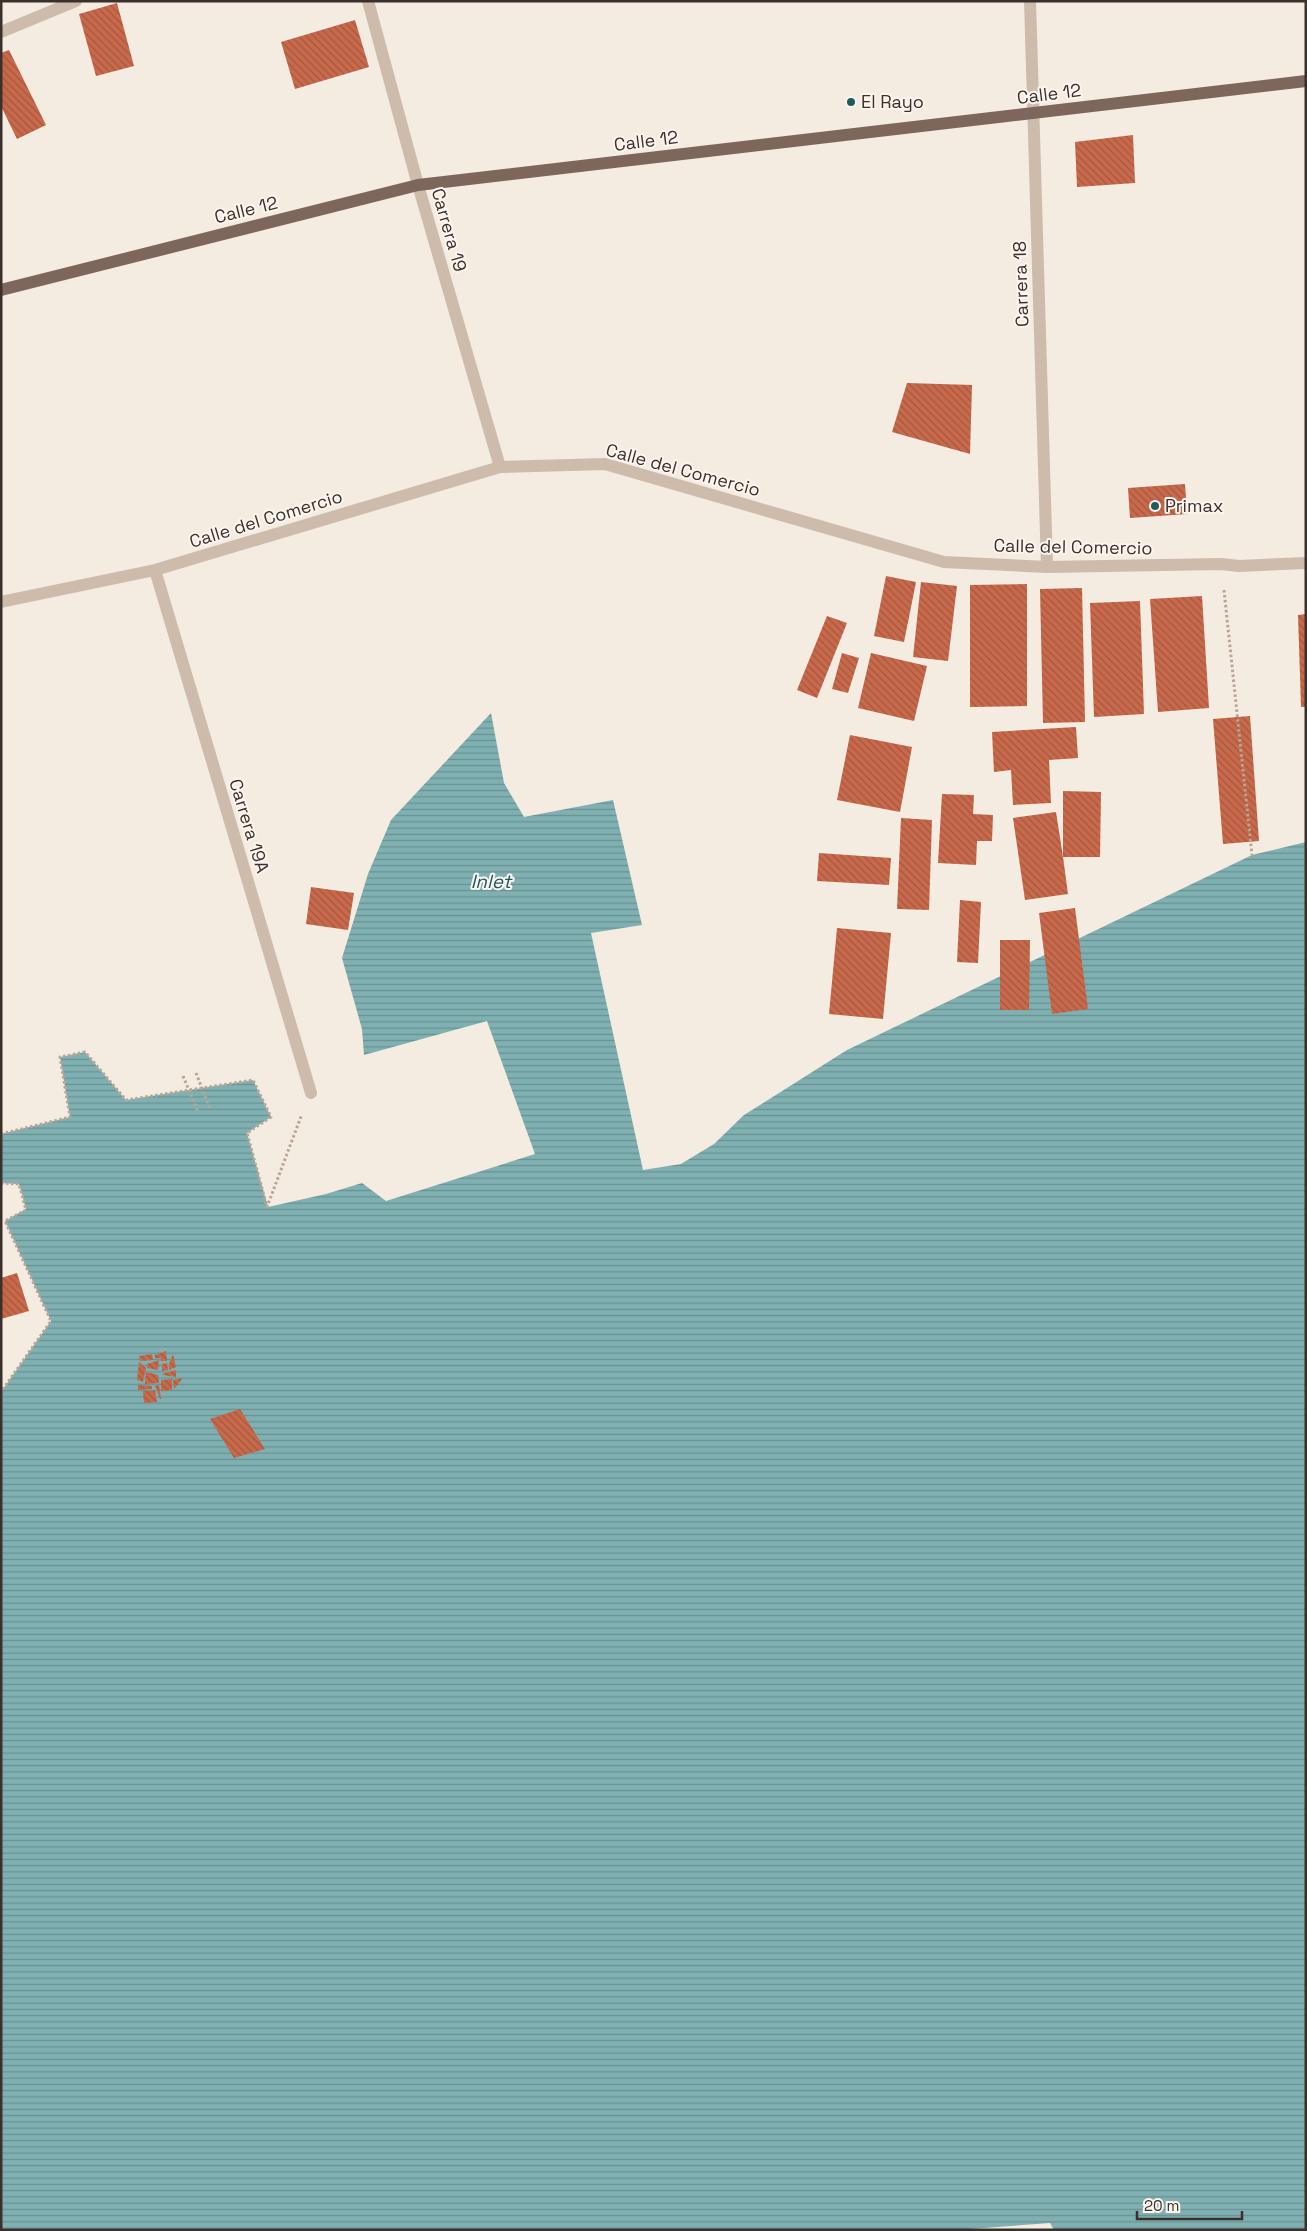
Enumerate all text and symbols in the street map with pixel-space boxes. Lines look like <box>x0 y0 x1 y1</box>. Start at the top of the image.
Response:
street label: Calle 12 <box>1016 78 1082 109</box>
place label: El Rayo <box>861 90 924 113</box>
marker: El Rayo <box>845 96 857 108</box>
street label: Calle 12 <box>613 125 679 156</box>
street label: Carrera 19 <box>427 185 472 274</box>
street label: Calle 12 <box>212 191 280 228</box>
street label: Carrera 18 <box>1008 241 1033 327</box>
street label: Calle del Comercio <box>603 438 763 501</box>
street label: Calle del Comercio <box>187 484 345 553</box>
place label: Primax <box>1165 494 1224 517</box>
marker: Primax <box>1149 500 1161 512</box>
street label: Calle del Comercio <box>993 534 1153 559</box>
street label: Carrera 19A <box>224 776 275 876</box>
water label: Inlet <box>471 869 514 894</box>
scale bar <box>1137 2188 1242 2220</box>
text: 20 m <box>1144 2196 1179 2215</box>

